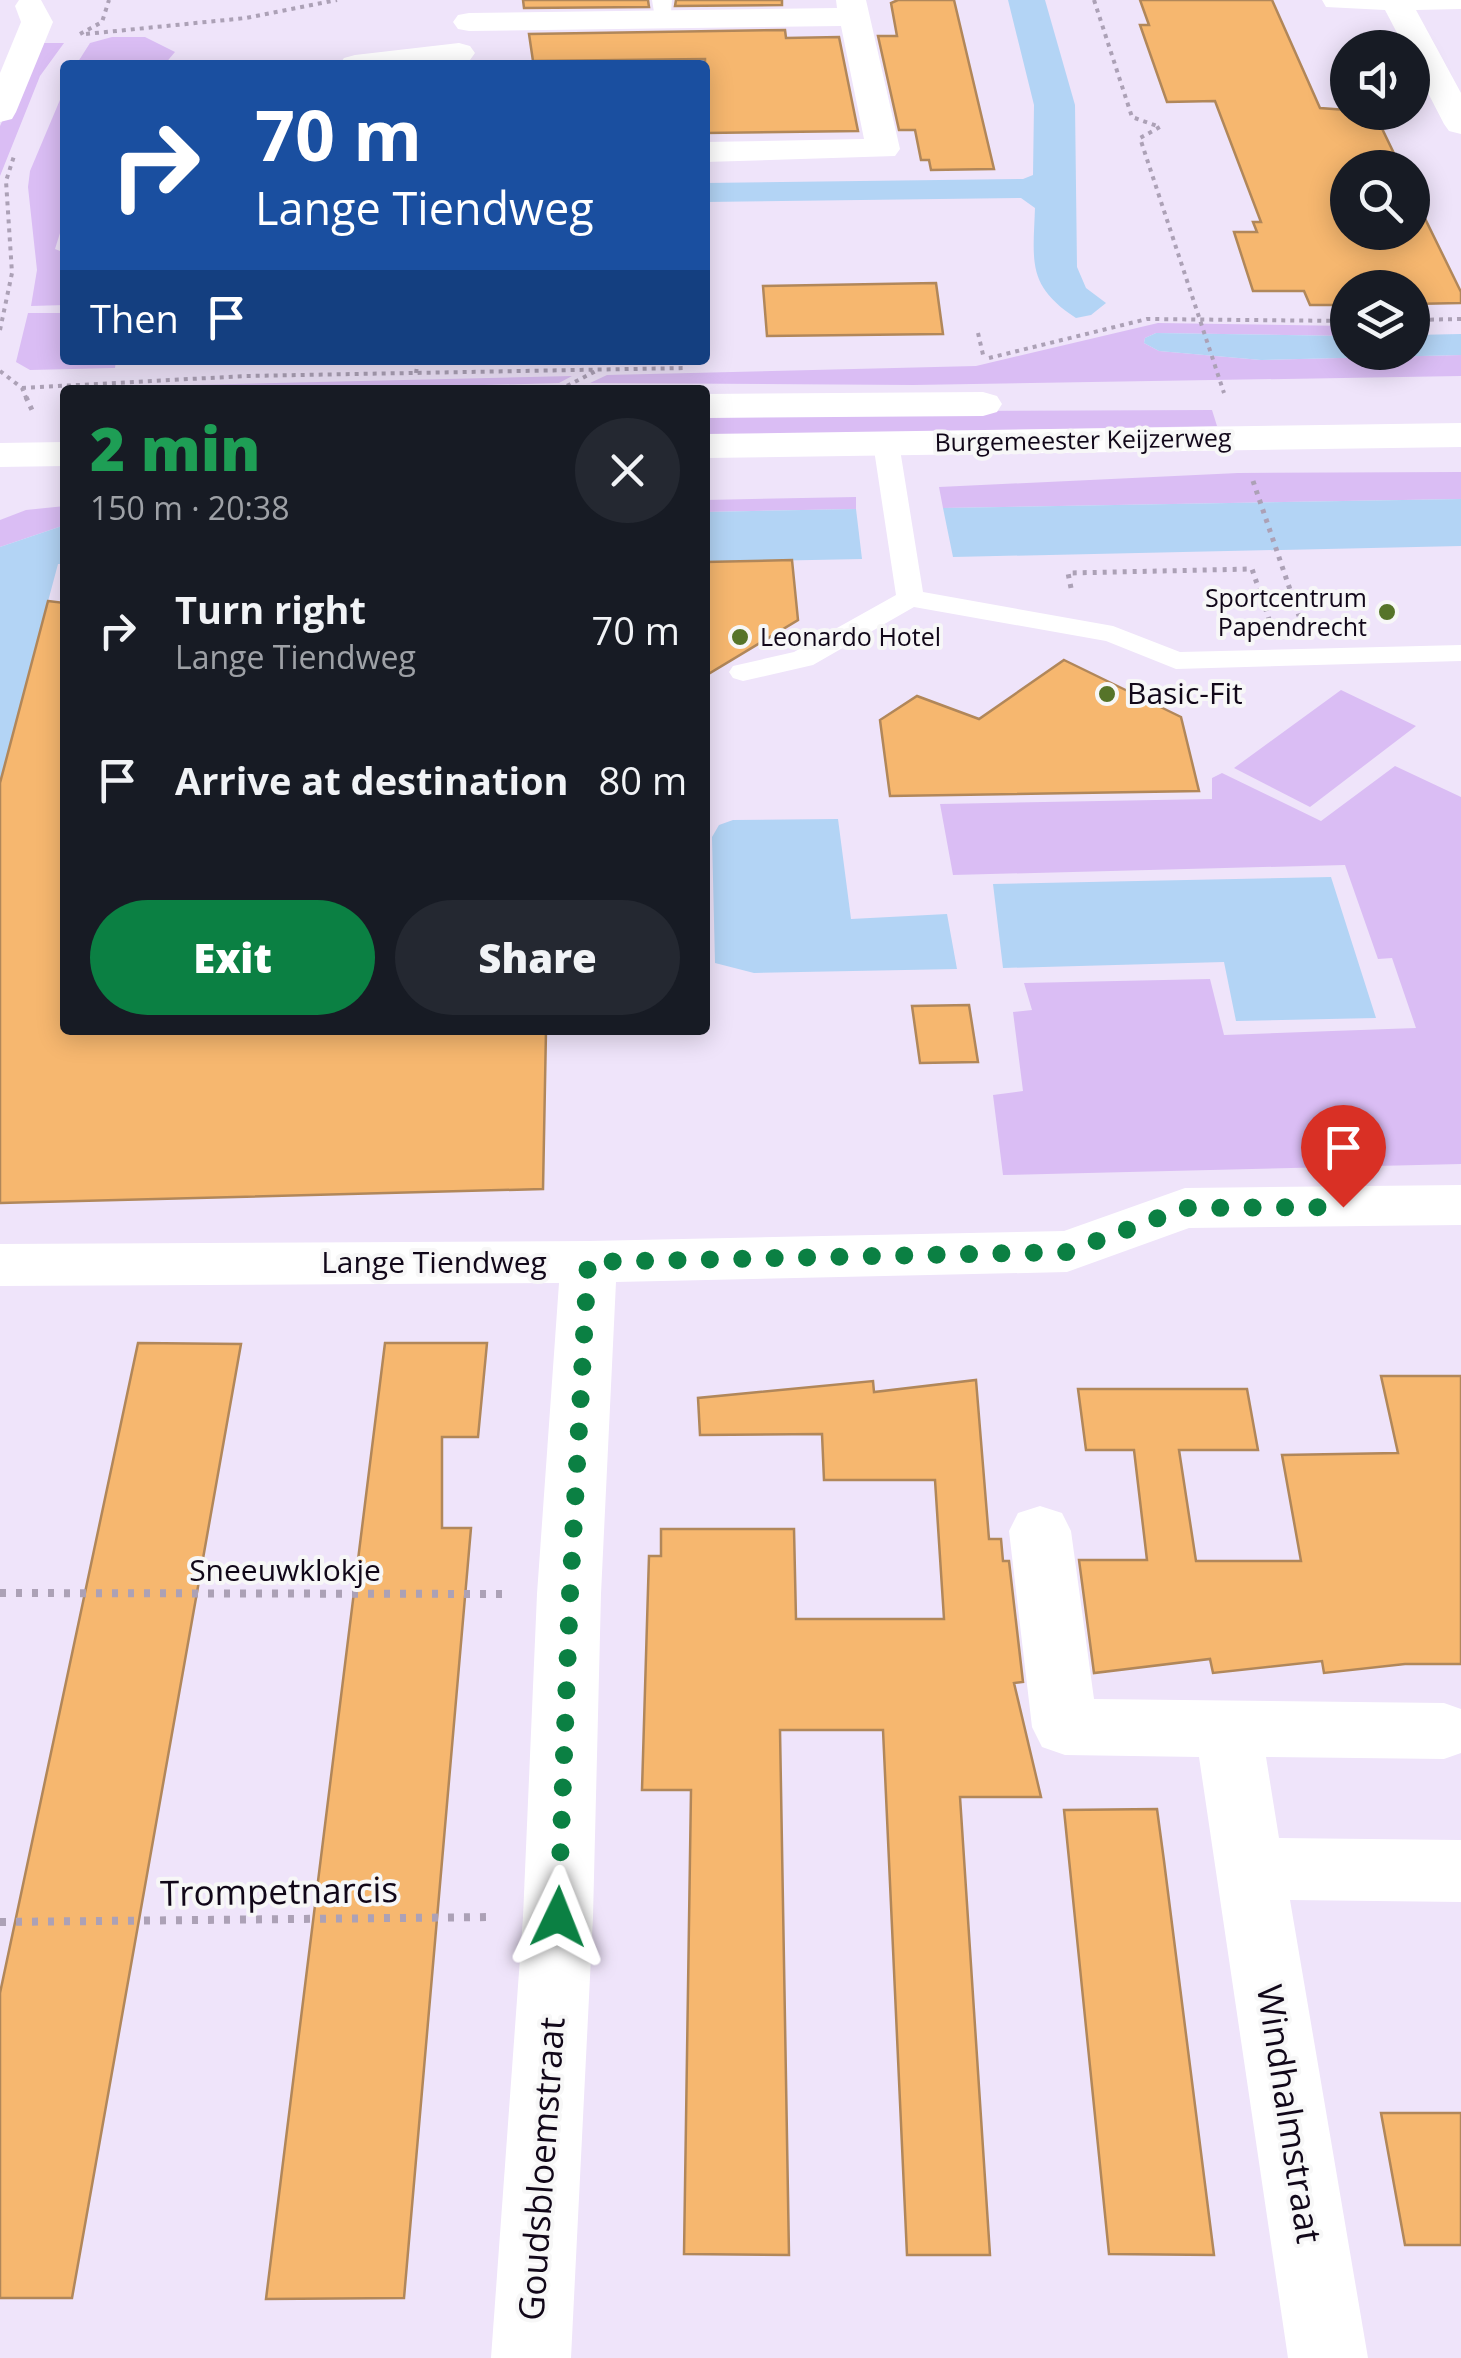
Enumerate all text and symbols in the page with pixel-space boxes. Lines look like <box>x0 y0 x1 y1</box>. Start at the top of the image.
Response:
map controls <box>1330 30 1430 370</box>
button: sound <box>1330 30 1430 130</box>
text: 70 m <box>255 86 422 182</box>
icon: right <box>90 100 220 230</box>
button: search <box>1330 150 1430 250</box>
text: Lange Tiendweg <box>255 177 594 238</box>
button: layers <box>1330 270 1430 370</box>
icon: arrive <box>199 290 254 345</box>
text: Then <box>90 292 179 344</box>
text: 2 min <box>90 407 260 489</box>
button: close <box>575 418 680 523</box>
street label: Burgemeester Keijzerweg <box>934 419 1232 459</box>
text: 150 m · 20:38 <box>90 486 289 529</box>
place label: Sportcentrum Papendrecht <box>1205 580 1367 643</box>
text: Turn right <box>175 583 366 635</box>
marker: Sportcentrum Papendrecht <box>1376 601 1398 623</box>
icon: right <box>90 603 145 658</box>
text: 70 m <box>591 604 680 656</box>
place label: Leonardo Hotel <box>760 619 941 653</box>
marker: Leonardo Hotel <box>729 626 751 648</box>
text: Lange Tiendweg <box>175 635 416 678</box>
place label: Basic-Fit <box>1127 672 1243 713</box>
marker: Basic-Fit <box>1096 683 1118 705</box>
icon: arrive <box>90 753 145 808</box>
text: Arrive at destination <box>175 754 569 806</box>
text: 80 m <box>599 754 687 806</box>
button: Exit <box>90 900 375 1015</box>
button: Share <box>395 900 680 1015</box>
pin <box>1301 1105 1386 1208</box>
icon: arrive <box>1316 1120 1371 1175</box>
street label: Lange Tiendweg <box>321 1241 547 1282</box>
street label: Sneeuwklokje <box>189 1549 381 1590</box>
street label: Trompetnarcis <box>160 1865 398 1916</box>
position arrow <box>506 1865 610 1969</box>
street label: Windhalmstraat <box>1247 1981 1334 2246</box>
street label: Goudsbloemstraat <box>506 2015 575 2322</box>

